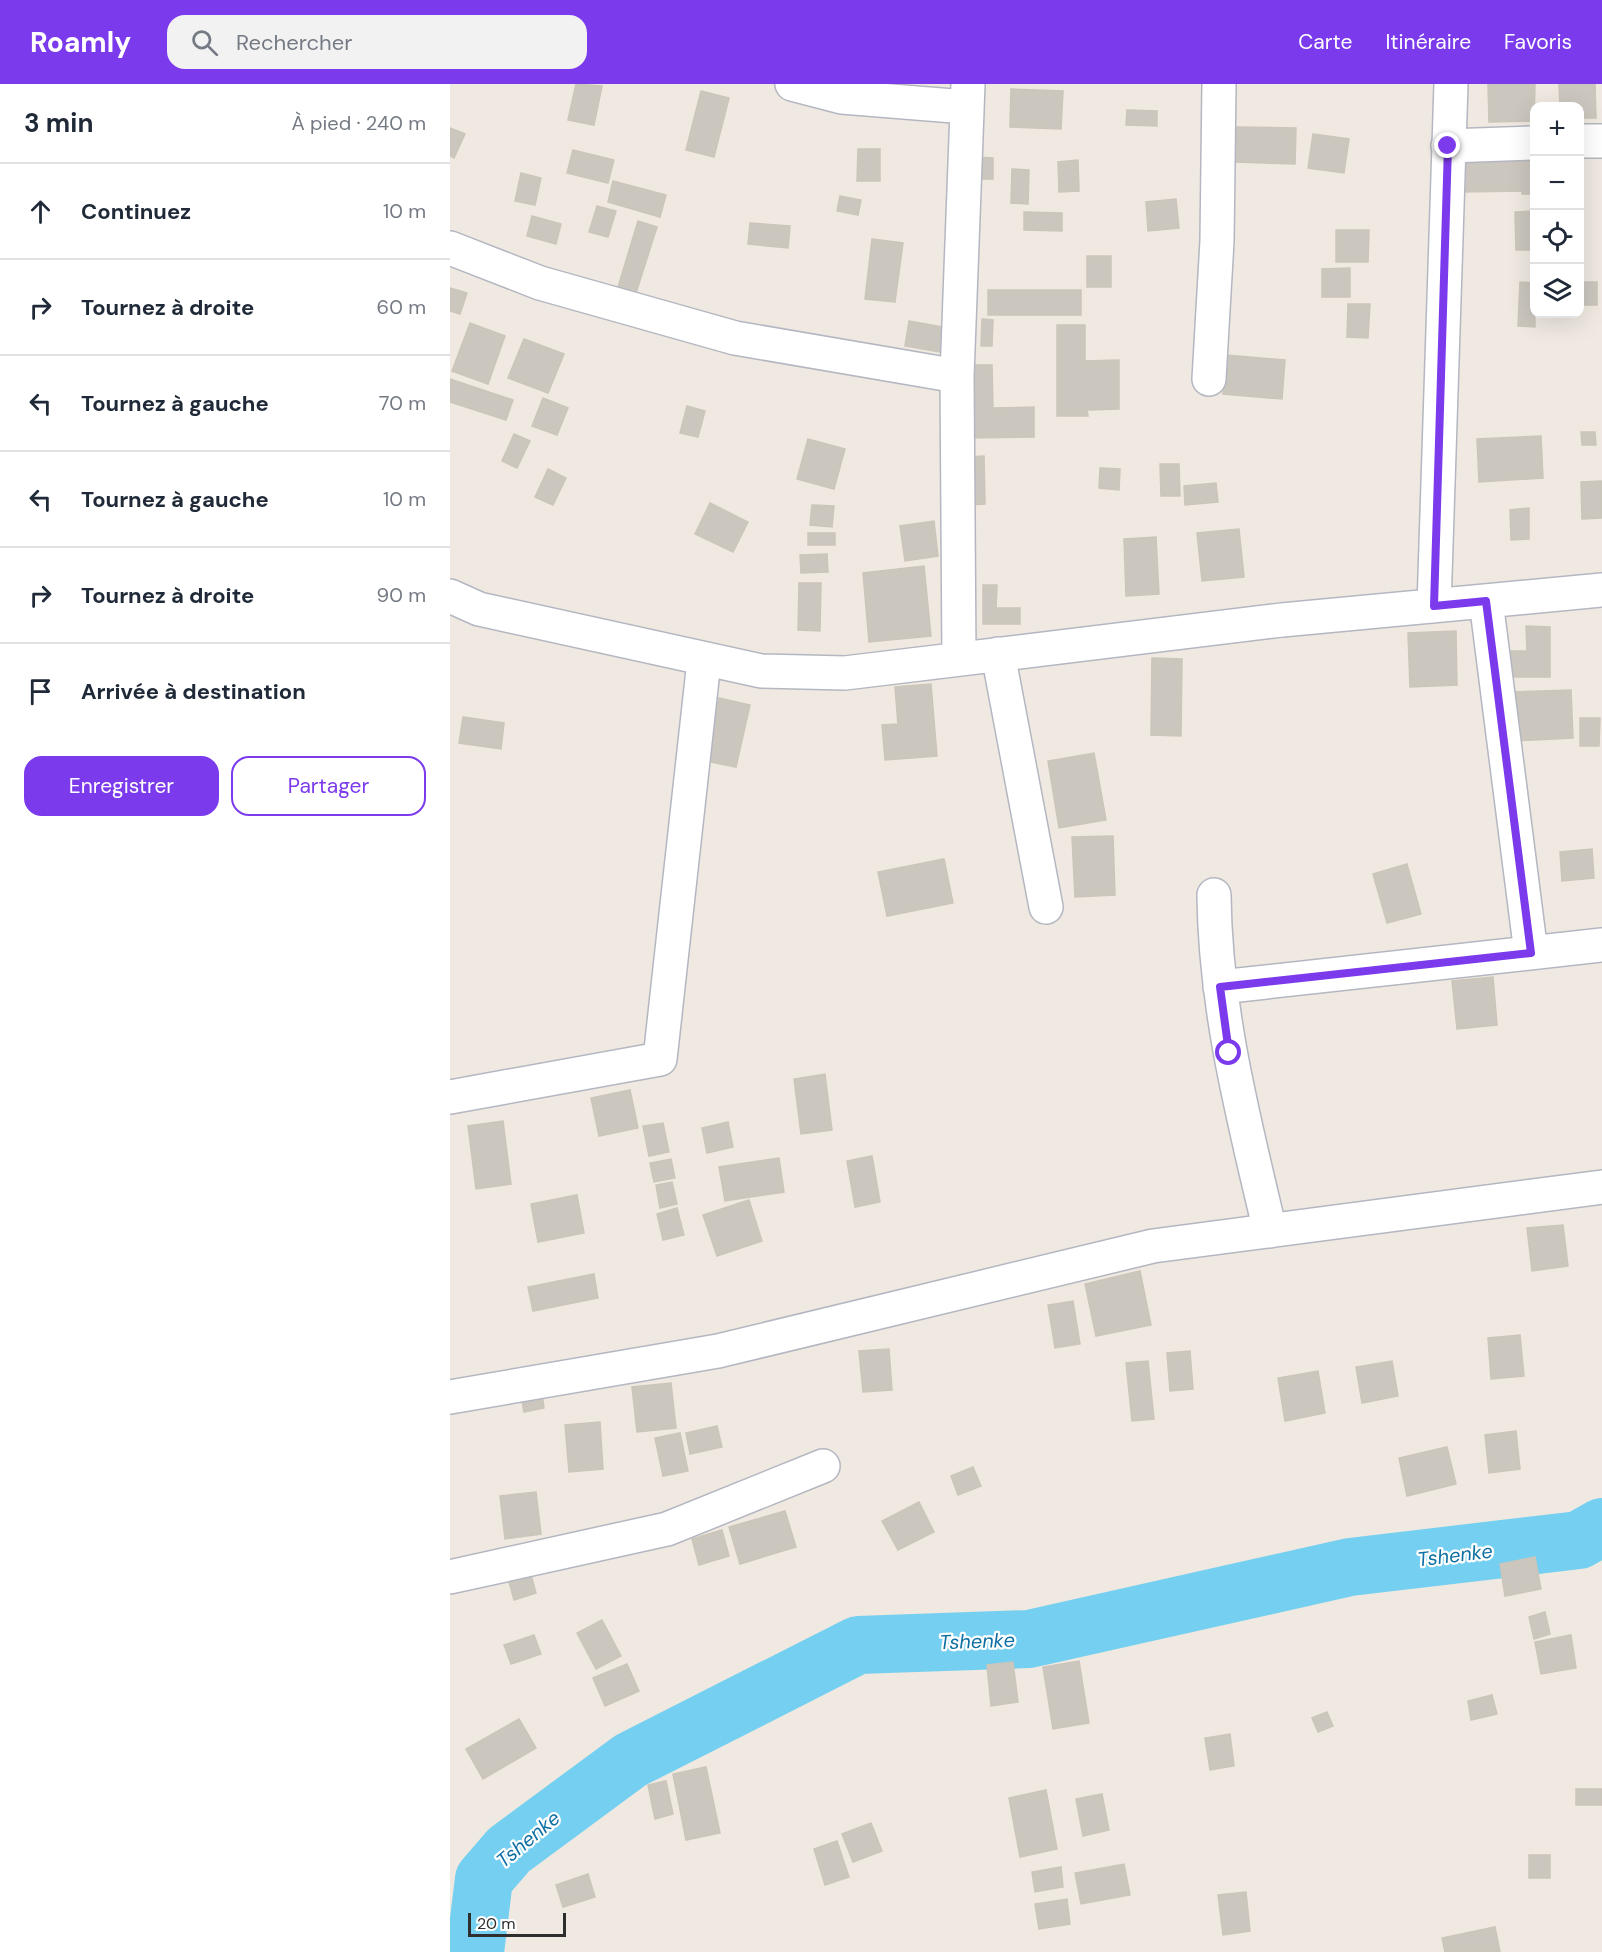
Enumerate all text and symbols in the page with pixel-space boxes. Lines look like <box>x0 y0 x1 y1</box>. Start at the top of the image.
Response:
search box <box>167 15 587 69</box>
text: Roamly <box>30 24 131 61</box>
icon: search <box>188 26 221 59</box>
text: Rechercher <box>236 28 352 57</box>
text: Carte <box>1298 28 1352 56</box>
text: Itinéraire <box>1385 28 1471 56</box>
text: Favoris <box>1504 28 1572 56</box>
map controls <box>1530 102 1584 318</box>
button: + <box>1530 102 1584 156</box>
text: 3 min <box>24 106 93 140</box>
text: À pied · 240 m <box>291 110 426 136</box>
route end <box>1434 132 1460 158</box>
button: − <box>1530 156 1584 210</box>
icon: ahead <box>24 195 57 228</box>
text: Continuez <box>81 197 191 226</box>
text: 10 m <box>383 198 426 224</box>
button: locate <box>1530 210 1584 264</box>
button: layers <box>1530 264 1584 318</box>
icon: right <box>24 291 57 324</box>
text: Tournez à droite <box>81 293 254 322</box>
text: 60 m <box>377 294 426 320</box>
icon: left <box>24 387 57 420</box>
text: Tournez à gauche <box>81 389 269 418</box>
text: 70 m <box>379 390 426 416</box>
icon: left <box>24 483 57 516</box>
text: Tournez à gauche <box>81 485 269 514</box>
text: 10 m <box>383 486 426 512</box>
icon: right <box>24 579 57 612</box>
text: Tournez à droite <box>81 581 254 610</box>
text: 90 m <box>377 582 426 608</box>
icon: arrive <box>24 675 57 708</box>
text: Arrivée à destination <box>81 677 306 706</box>
button: Enregistrer <box>24 756 219 816</box>
button: Partager <box>231 756 426 816</box>
route start <box>1215 1039 1241 1065</box>
water label: Tshenke <box>1416 1537 1494 1573</box>
water label: Tshenke <box>939 1627 1015 1655</box>
water label: Tshenke <box>491 1805 565 1873</box>
scale bar <box>468 1910 566 1938</box>
text: 20 m <box>477 1913 516 1934</box>

